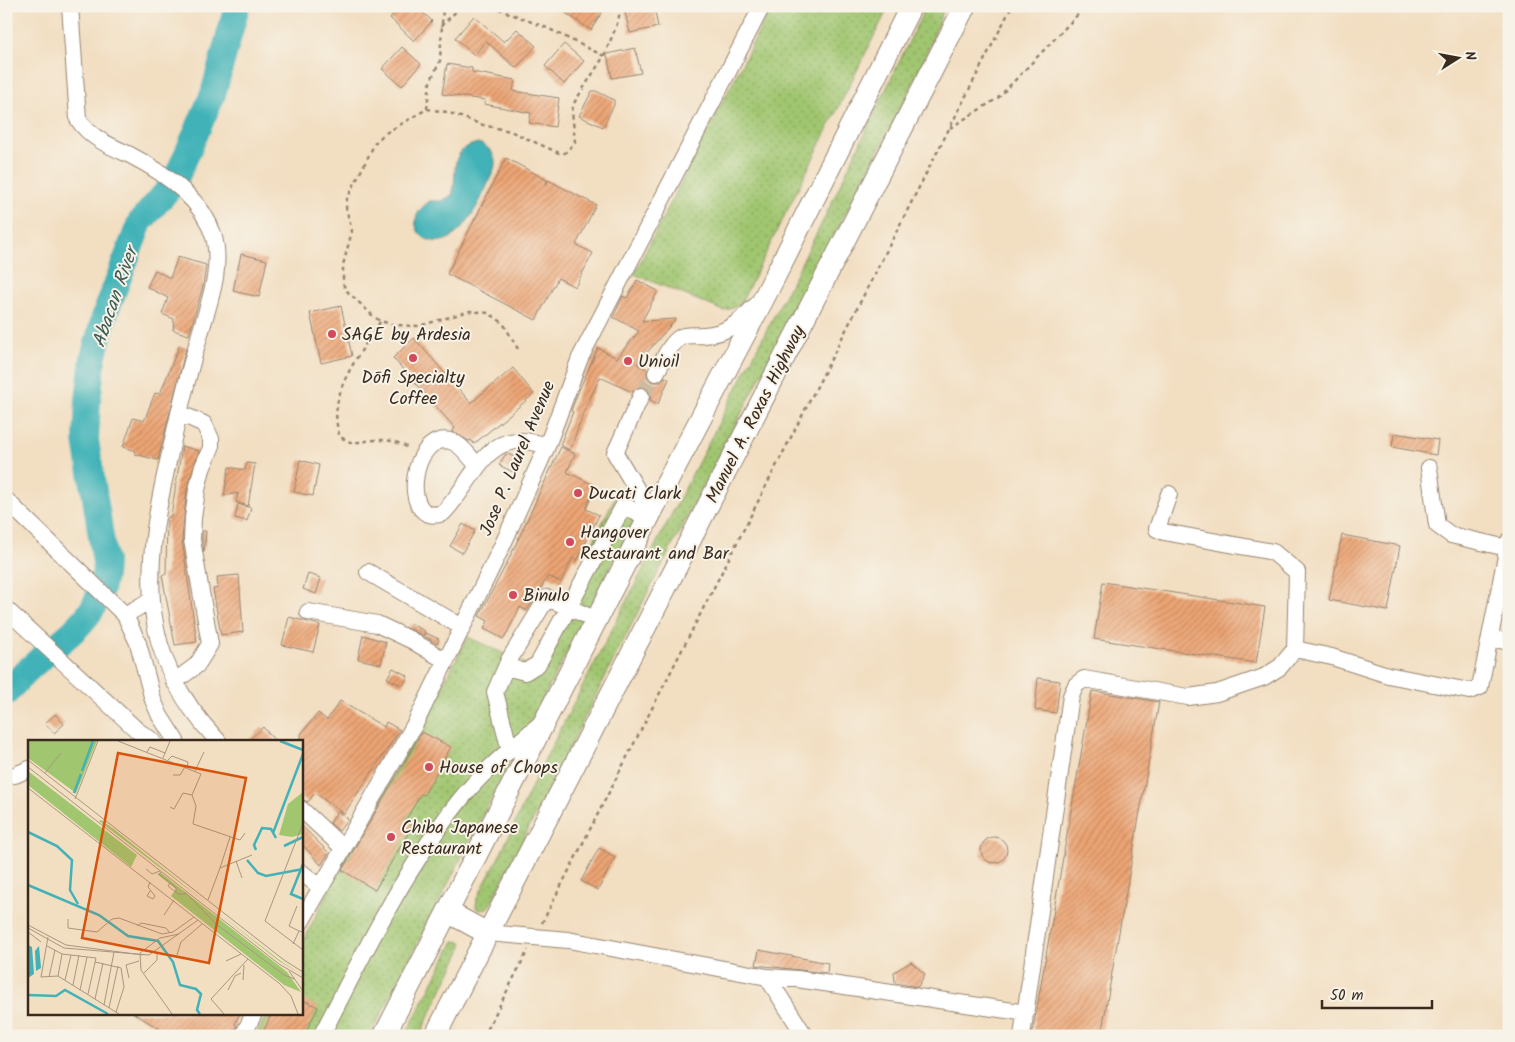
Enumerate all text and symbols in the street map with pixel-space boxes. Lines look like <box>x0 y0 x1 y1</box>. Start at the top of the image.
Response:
north arrow <box>1432 32 1482 82</box>
text: N <box>1458 49 1481 62</box>
water label: Abacan River <box>85 240 148 352</box>
street label: Manuel A. Roxas Highway <box>699 320 814 509</box>
place label: SAGE by Ardesia <box>342 321 471 350</box>
marker: SAGE by Ardesia <box>326 328 338 340</box>
place label: Unioil <box>638 348 680 377</box>
marker: Dōfi Specialty Coffee <box>407 352 419 364</box>
marker: Unioil <box>622 355 634 367</box>
place label: Dōfi Specialty Coffee <box>361 364 465 414</box>
street label: Jose P. Laurel Avenue <box>473 376 564 541</box>
place label: Ducati Clark <box>588 480 682 509</box>
marker: Ducati Clark <box>572 487 584 499</box>
place label: Hangover Restaurant and Bar <box>580 519 730 569</box>
marker: Hangover Restaurant and Bar <box>564 536 576 548</box>
place label: Binulo <box>523 582 570 611</box>
marker: Binulo <box>507 589 519 601</box>
inset map <box>28 740 302 1014</box>
place label: House of Chops <box>439 754 558 783</box>
marker: House of Chops <box>423 761 435 773</box>
place label: Chiba Japanese Restaurant <box>401 814 518 864</box>
marker: Chiba Japanese Restaurant <box>385 831 397 843</box>
scale bar <box>1322 977 1432 1009</box>
text: 50 m <box>1330 984 1364 1008</box>

